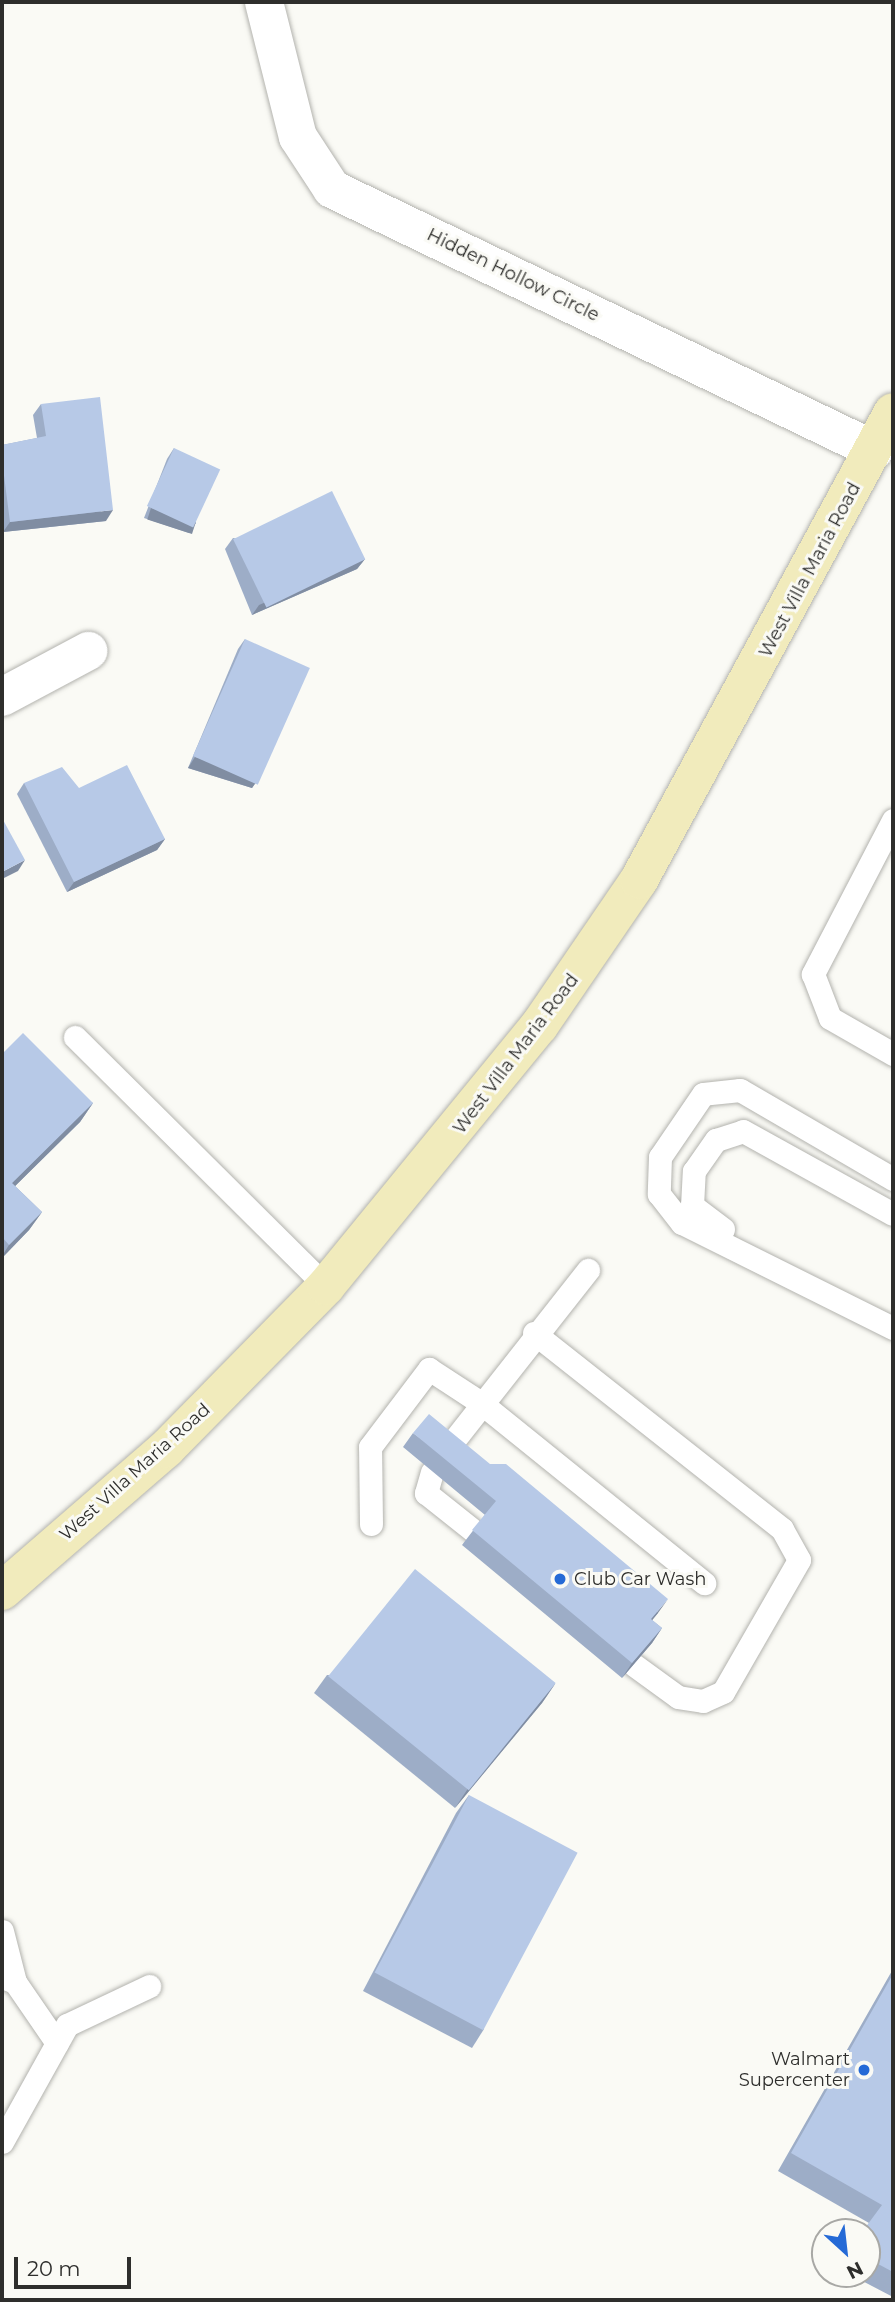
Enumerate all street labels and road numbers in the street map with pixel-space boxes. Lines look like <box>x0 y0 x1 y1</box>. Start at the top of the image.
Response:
street label: Hidden Hollow Circle <box>423 224 603 326</box>
street label: West Villa Maria Road <box>755 479 865 661</box>
street label: West Villa Maria Road <box>449 970 583 1138</box>
street label: West Villa Maria Road <box>55 1399 215 1545</box>

